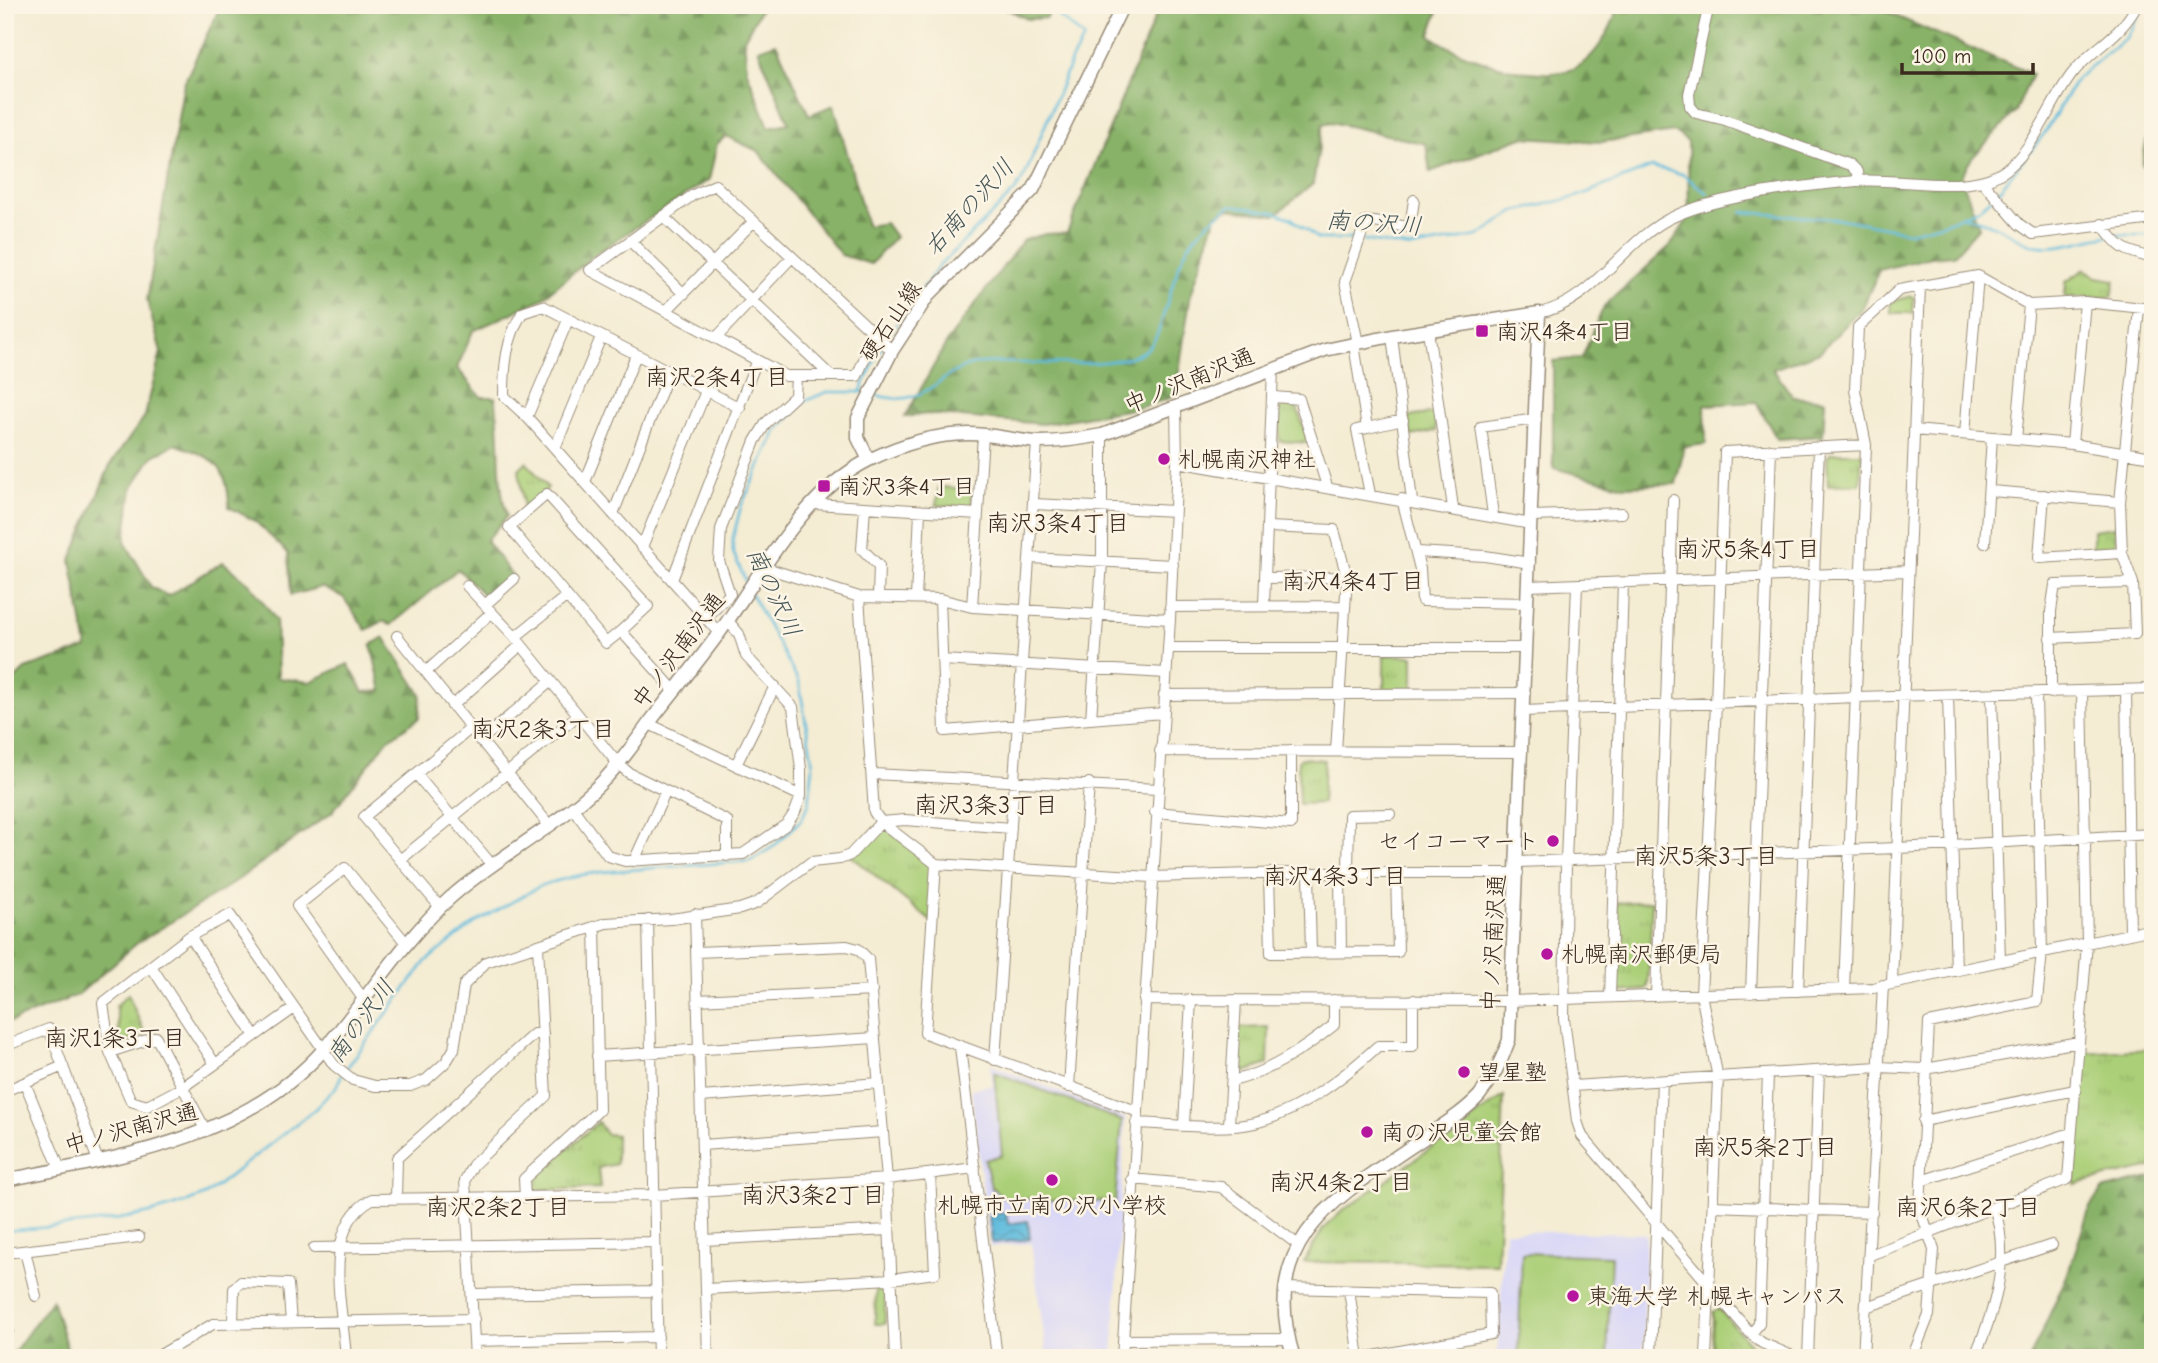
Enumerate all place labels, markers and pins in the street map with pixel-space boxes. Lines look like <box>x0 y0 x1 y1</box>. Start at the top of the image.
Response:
place label: 南沢4条4丁目 <box>1496 318 1633 345</box>
marker: 南沢4条4丁目 <box>1474 323 1490 339</box>
place label: 札幌南沢神社 <box>1178 446 1316 473</box>
marker: 札幌南沢神社 <box>1156 451 1172 467</box>
place label: 南沢3条4丁目 <box>838 473 976 500</box>
marker: 南沢3条4丁目 <box>816 478 832 494</box>
place label: セイコーマート <box>1378 828 1539 855</box>
marker: セイコーマート <box>1545 833 1561 849</box>
place label: 札幌南沢郵便局 <box>1561 941 1722 968</box>
marker: 札幌南沢郵便局 <box>1539 946 1555 962</box>
place label: 望星塾 <box>1478 1059 1547 1086</box>
marker: 望星塾 <box>1456 1064 1472 1080</box>
place label: 南の沢児童会館 <box>1381 1119 1542 1146</box>
marker: 南の沢児童会館 <box>1359 1124 1375 1140</box>
marker: 札幌市立南の沢小学校 <box>1044 1172 1060 1188</box>
place label: 札幌市立南の沢小学校 <box>937 1192 1167 1219</box>
place label: 東海大学 札幌キャンパス <box>1587 1283 1847 1310</box>
marker: 東海大学 札幌キャンパス <box>1565 1288 1581 1304</box>

